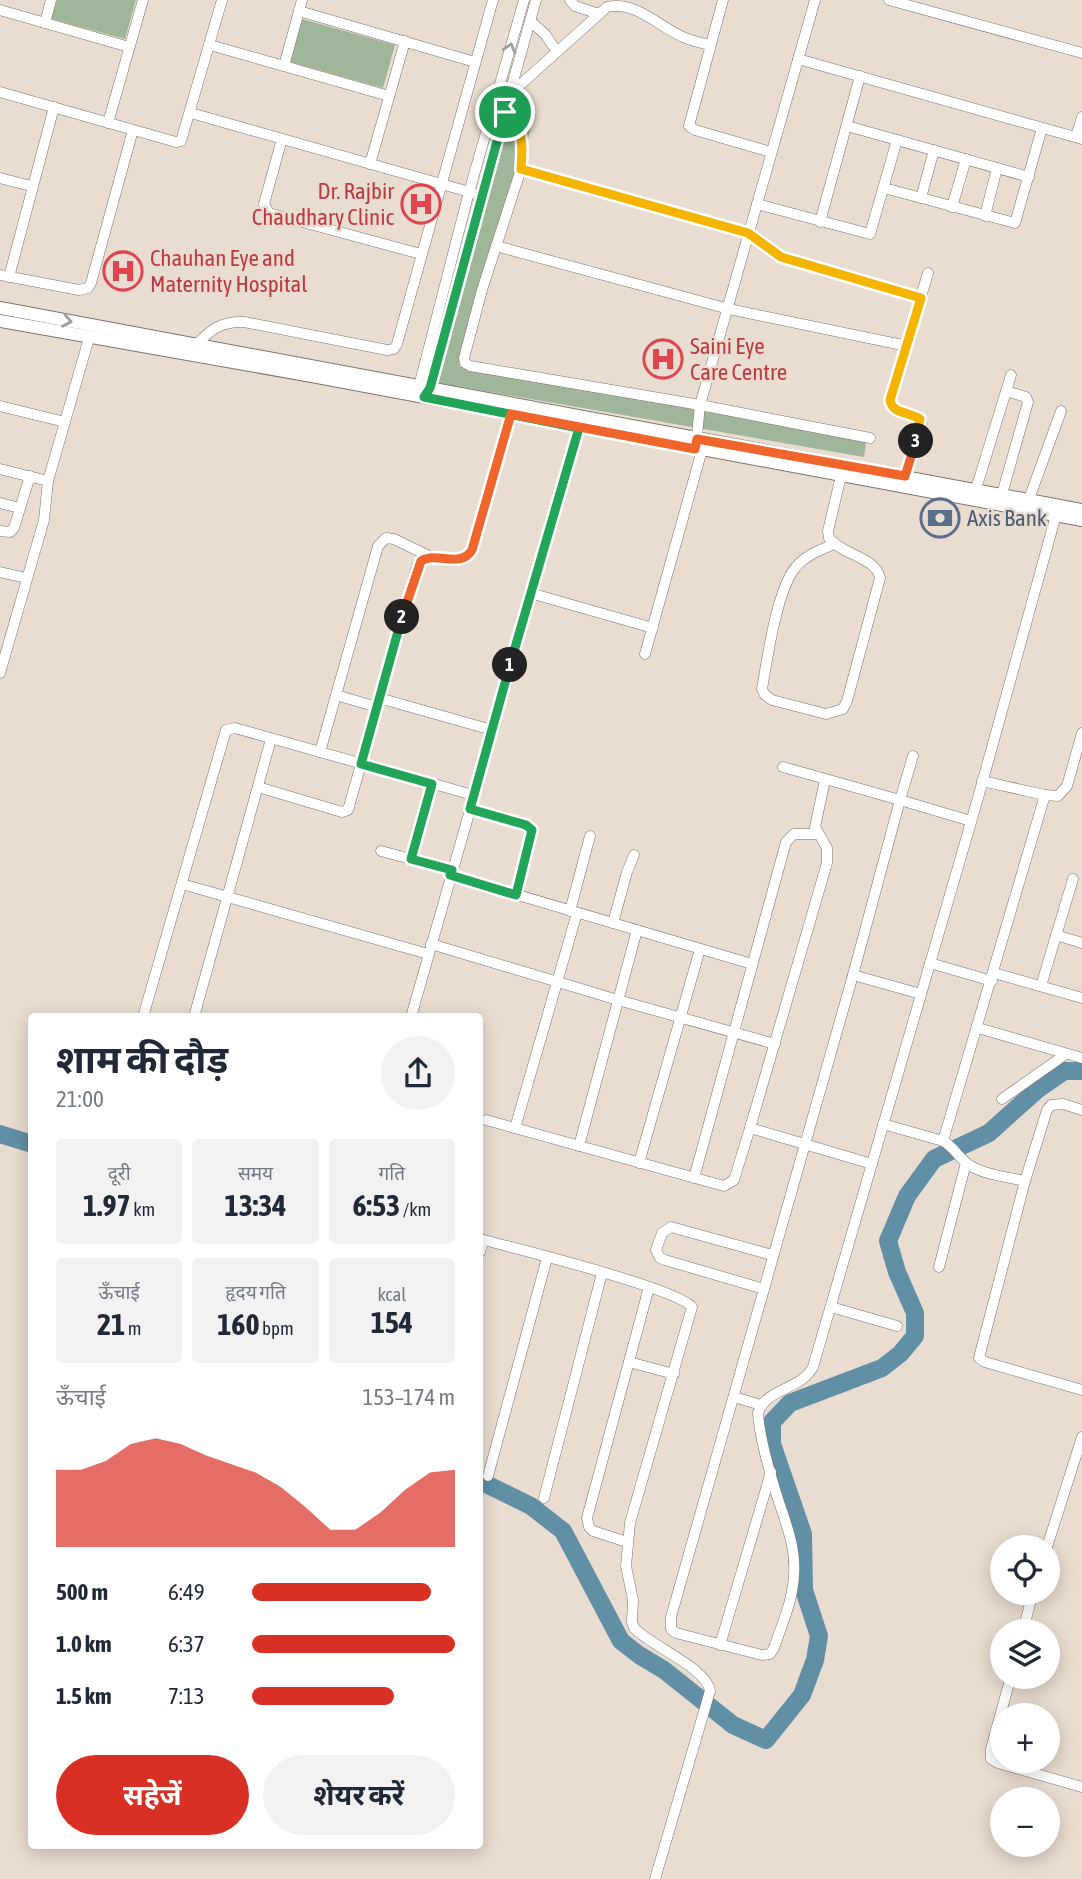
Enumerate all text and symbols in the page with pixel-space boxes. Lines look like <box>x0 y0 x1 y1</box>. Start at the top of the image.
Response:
one-way arrow <box>502 42 517 54</box>
pin <box>475 82 535 142</box>
icon: arrive <box>486 93 524 131</box>
place label: Dr. Rajbir Chaudhary Clinic <box>252 178 395 230</box>
hospital icon: Dr. Rajbir Chaudhary Clinic <box>400 183 442 225</box>
place label: Chauhan Eye and Maternity Hospital <box>150 245 307 297</box>
hospital icon: Chauhan Eye and Maternity Hospital <box>102 250 144 292</box>
one-way arrow <box>61 313 73 328</box>
place label: Saini Eye Care Centre <box>690 333 787 385</box>
hospital icon: Saini Eye Care Centre <box>642 338 684 380</box>
pin: 3 <box>898 424 934 458</box>
text: 3 <box>911 429 920 451</box>
bank icon: Axis Bank <box>919 497 961 539</box>
place label: Axis Bank <box>967 505 1047 531</box>
pin: 2 <box>384 600 420 634</box>
text: 2 <box>397 605 406 627</box>
pin: 1 <box>492 648 528 682</box>
text: 1 <box>505 653 514 675</box>
button: share <box>381 1036 455 1110</box>
text: शाम की दौड़ <box>56 1038 228 1081</box>
text: 21:00 <box>56 1086 104 1112</box>
text: दूरी <box>108 1162 131 1184</box>
text: समय <box>238 1162 273 1184</box>
text: गति <box>379 1162 405 1184</box>
text: 1.97 <box>83 1188 131 1222</box>
text: 13:34 <box>225 1188 286 1222</box>
text: 6:53 <box>352 1188 400 1222</box>
text: km <box>131 1198 155 1220</box>
text: /km <box>400 1198 431 1220</box>
text: ऊँचाई <box>99 1281 140 1303</box>
text: हृदय गति <box>225 1281 286 1303</box>
text: kcal <box>377 1283 406 1305</box>
text: 154 <box>371 1305 413 1339</box>
text: 21 <box>97 1307 125 1341</box>
text: 160 <box>217 1307 260 1341</box>
text: m <box>125 1317 141 1339</box>
text: bpm <box>260 1317 294 1339</box>
text: ऊँचाई <box>56 1384 106 1410</box>
text: 153–174 m <box>362 1384 455 1410</box>
map controls <box>990 1535 1060 1857</box>
button: locate <box>990 1535 1060 1605</box>
text: 500 m <box>56 1579 108 1605</box>
text: 6:49 <box>168 1579 205 1605</box>
button: layers <box>990 1619 1060 1689</box>
text: 1.0 km <box>56 1631 112 1657</box>
text: 6:37 <box>168 1631 205 1657</box>
text: 1.5 km <box>56 1683 112 1709</box>
text: 7:13 <box>168 1683 205 1709</box>
button: + <box>990 1703 1060 1773</box>
button: सहेजें <box>56 1755 249 1835</box>
button: शेयर करें <box>263 1755 455 1835</box>
button: − <box>990 1787 1060 1857</box>

